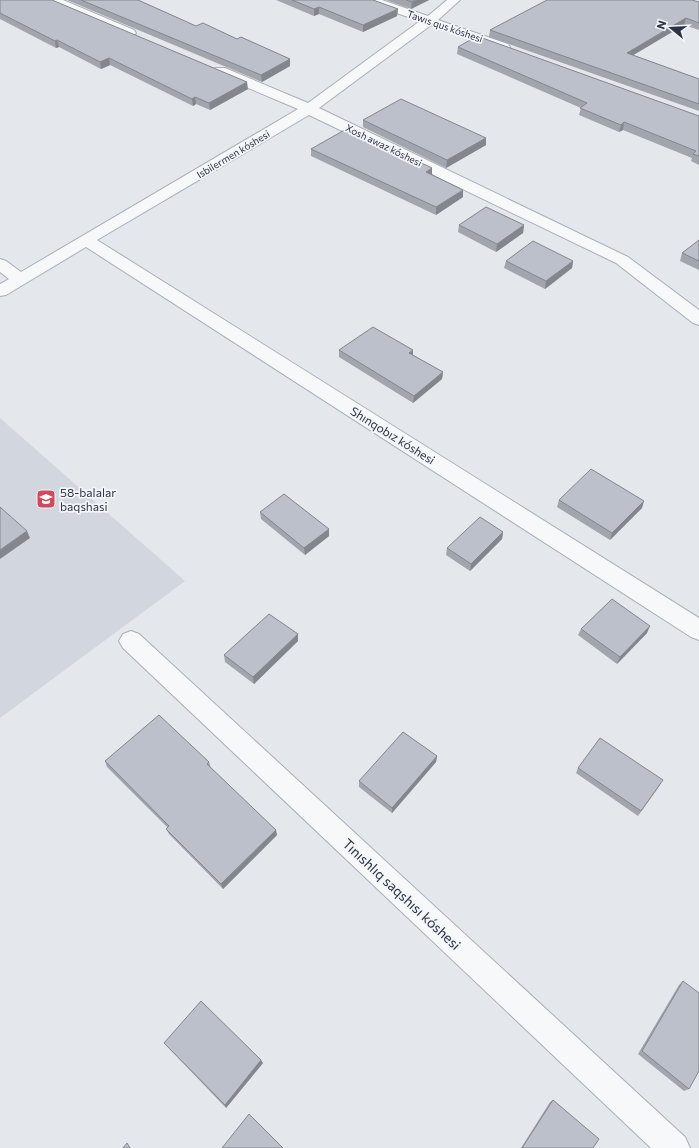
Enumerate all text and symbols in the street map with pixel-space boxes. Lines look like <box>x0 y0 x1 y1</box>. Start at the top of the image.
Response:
street label: Tawıs qus kóshesi <box>406 7 484 45</box>
north arrow <box>651 8 691 48</box>
text: N <box>654 19 668 31</box>
street label: Xosh awaz kóshesi <box>344 121 424 169</box>
street label: Isbilermen kóshesi <box>194 127 272 181</box>
street label: Shınqobız kóshesi <box>348 403 438 467</box>
place label: 58-balalar baqshasi <box>60 485 116 513</box>
school or university icon: 58-balalar baqshasi <box>35 488 57 510</box>
street label: Tınıshlıq saqshısı kóshesi <box>339 835 465 953</box>

